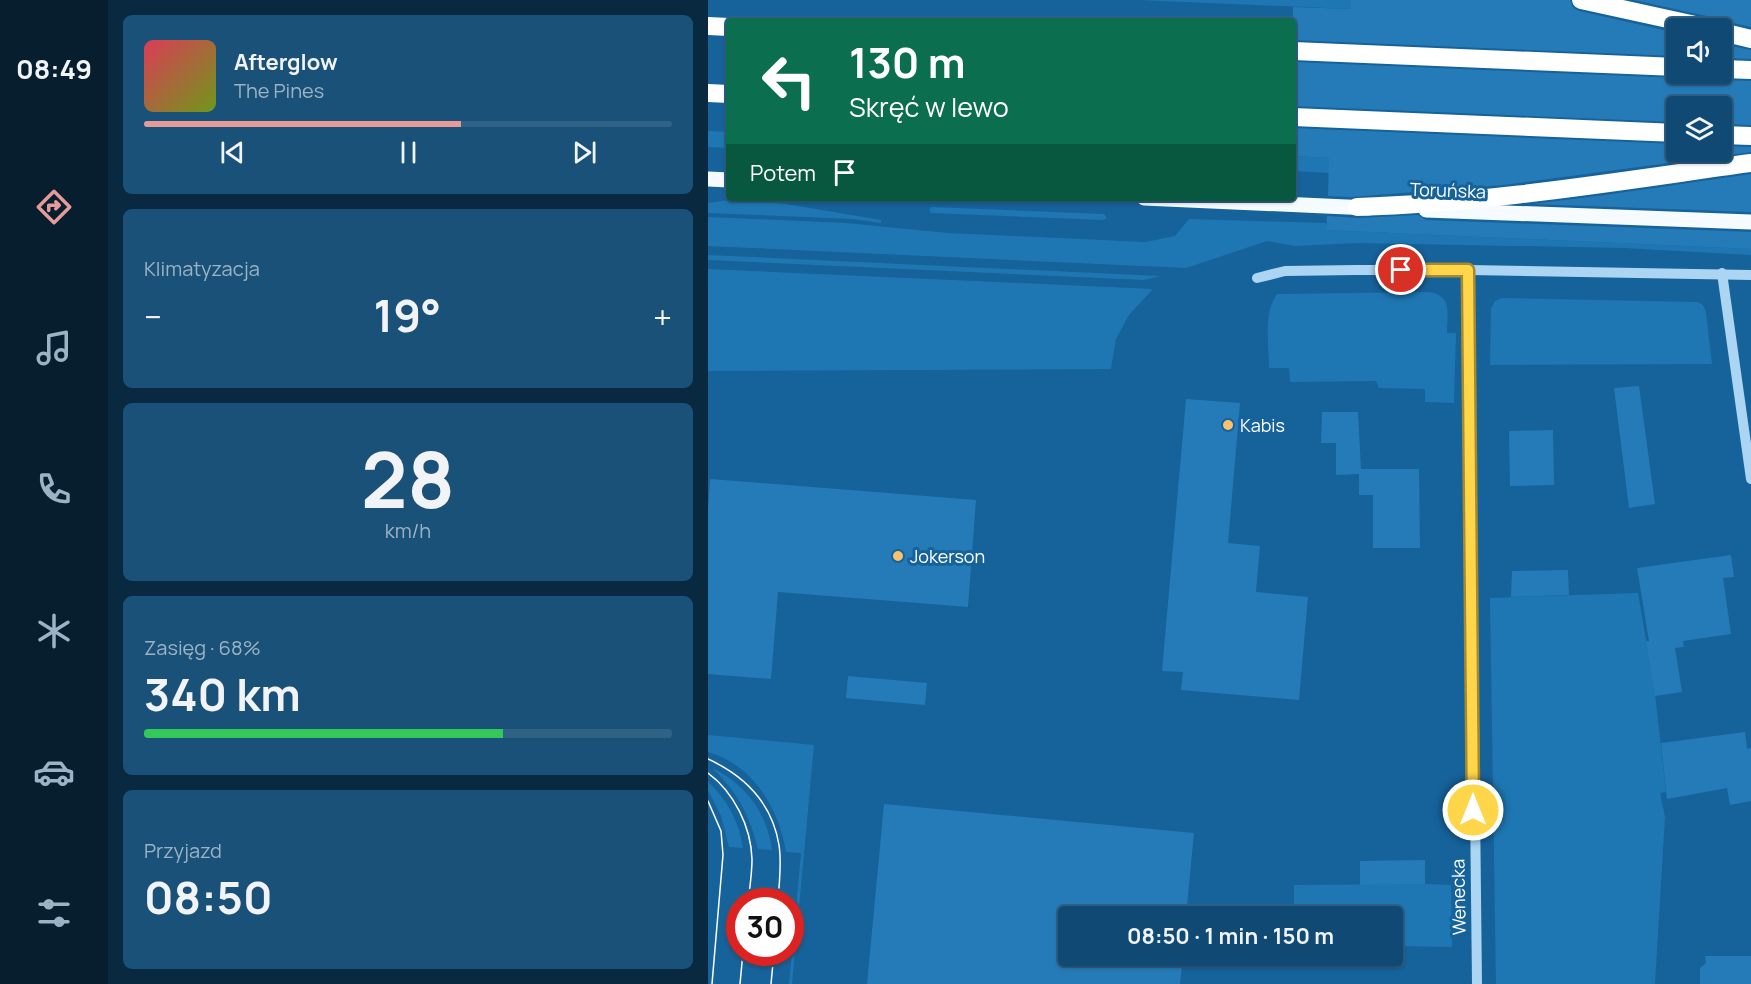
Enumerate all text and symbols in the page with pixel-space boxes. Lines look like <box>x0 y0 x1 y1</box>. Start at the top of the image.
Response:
map controls <box>1666 18 1732 162</box>
button: sound <box>1666 18 1732 84</box>
text: 130 m <box>849 33 966 91</box>
icon: left <box>750 42 828 120</box>
text: Afterglow <box>234 47 338 77</box>
text: 08:49 <box>16 50 92 87</box>
text: The Pines <box>234 77 324 104</box>
text: Skręć w lewo <box>849 88 1009 125</box>
button: layers <box>1666 96 1732 162</box>
icon: previous <box>216 136 249 169</box>
icon: pause <box>392 136 425 169</box>
icon: next <box>568 136 601 169</box>
icon: arrive <box>828 156 861 189</box>
text: Potem <box>750 158 816 188</box>
street label: Toruńska <box>1410 177 1486 203</box>
icon: directions <box>33 186 75 228</box>
pin <box>1375 244 1426 295</box>
icon: arrive <box>1384 253 1417 286</box>
text: Klimatyzacja <box>144 255 260 282</box>
text: 19° <box>373 284 441 346</box>
text: − <box>144 294 162 339</box>
text: + <box>653 294 672 339</box>
icon: music <box>33 327 75 369</box>
place label: Kabis <box>1240 413 1285 437</box>
marker: Kabis <box>1221 418 1235 432</box>
text: 28 <box>361 425 455 531</box>
icon: phone <box>33 468 75 510</box>
text: km/h <box>385 517 431 544</box>
place label: Jokerson <box>910 544 985 568</box>
marker: Jokerson <box>891 549 905 563</box>
icon: climate <box>33 610 75 652</box>
text: Zasięg · 68% <box>144 634 261 661</box>
text: 340 km <box>144 663 301 725</box>
icon: car <box>33 751 75 793</box>
position arrow <box>1441 778 1505 842</box>
text: Przyjazd <box>144 837 222 864</box>
street label: Wenecka <box>1445 859 1471 935</box>
text: 08:50 <box>144 866 273 928</box>
speed limit sign: 30 <box>726 888 804 966</box>
icon: filters <box>33 892 75 934</box>
text: 08:50 · 1 min · 150 m <box>1127 921 1334 951</box>

